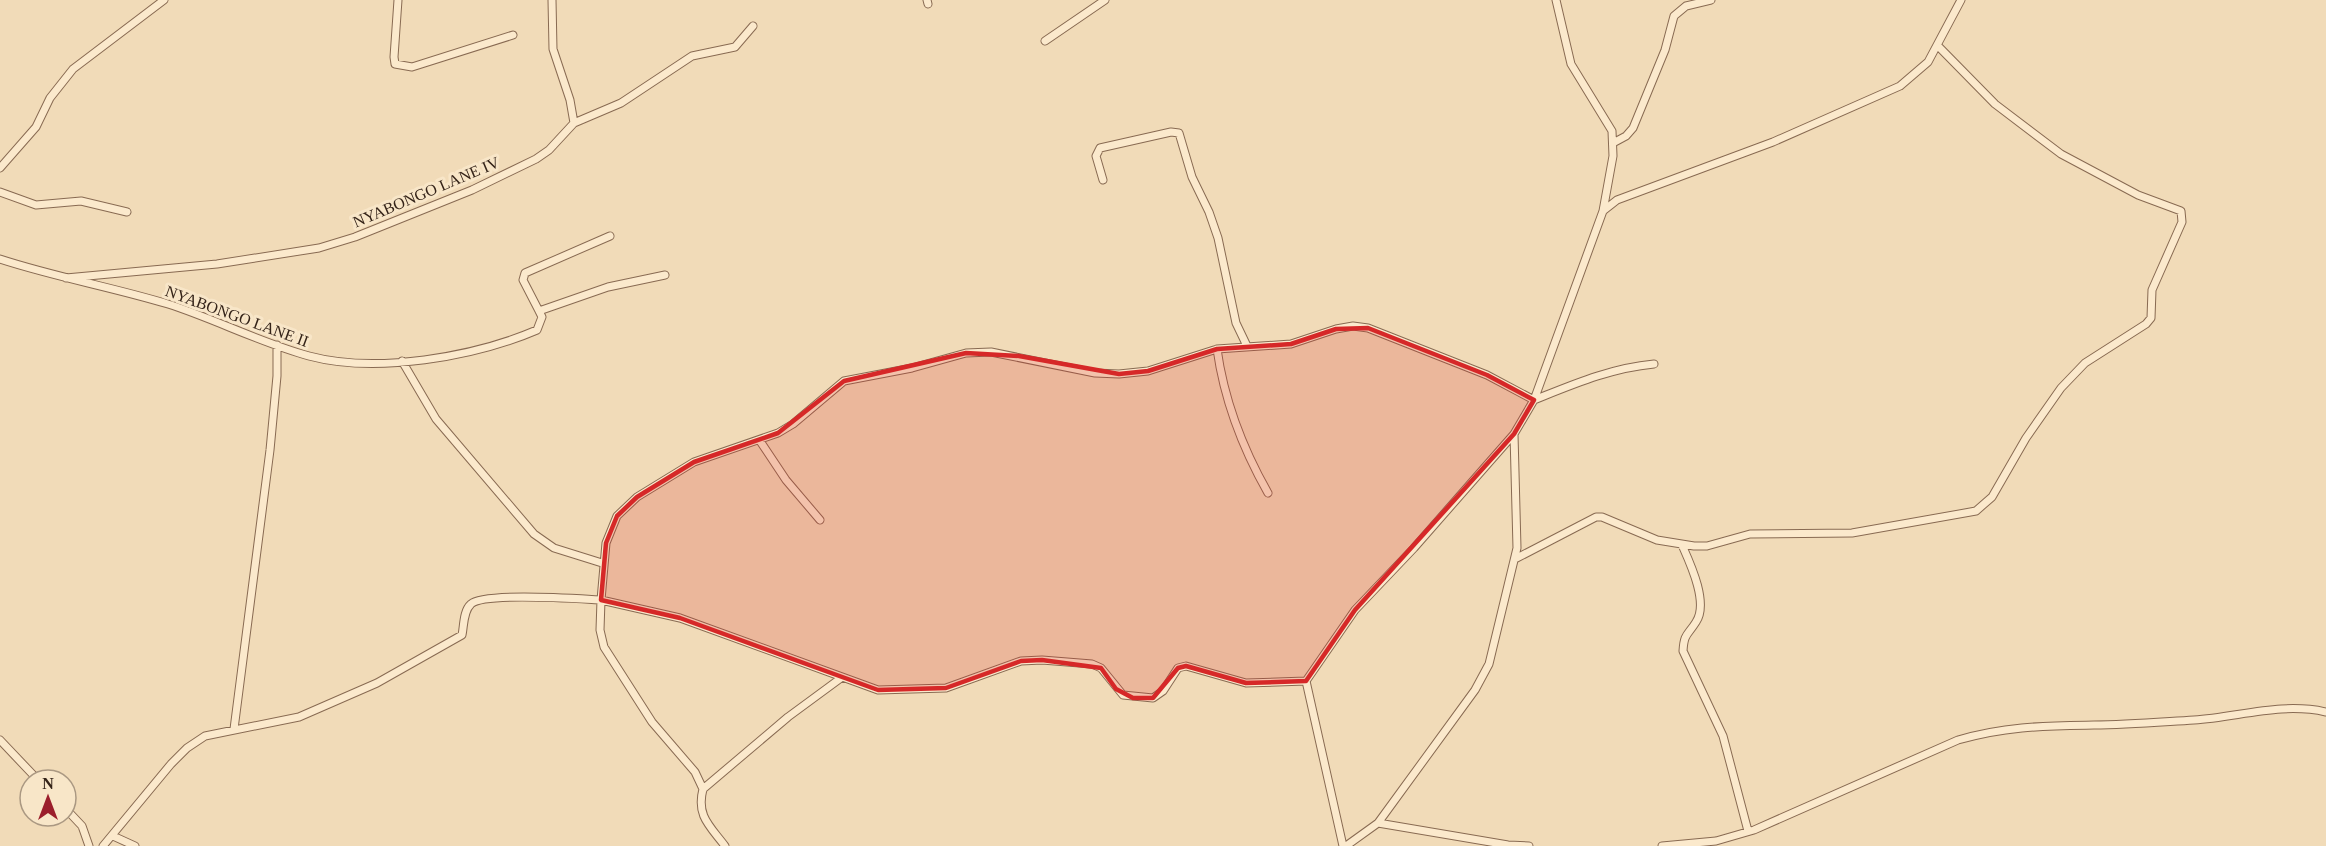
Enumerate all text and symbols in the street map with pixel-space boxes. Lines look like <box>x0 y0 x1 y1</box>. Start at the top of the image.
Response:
street label: NYABONGO LANE IV <box>350 153 502 231</box>
street label: NYABONGO LANE II <box>163 282 311 350</box>
north arrow <box>18 768 78 828</box>
text: N <box>42 775 54 792</box>

